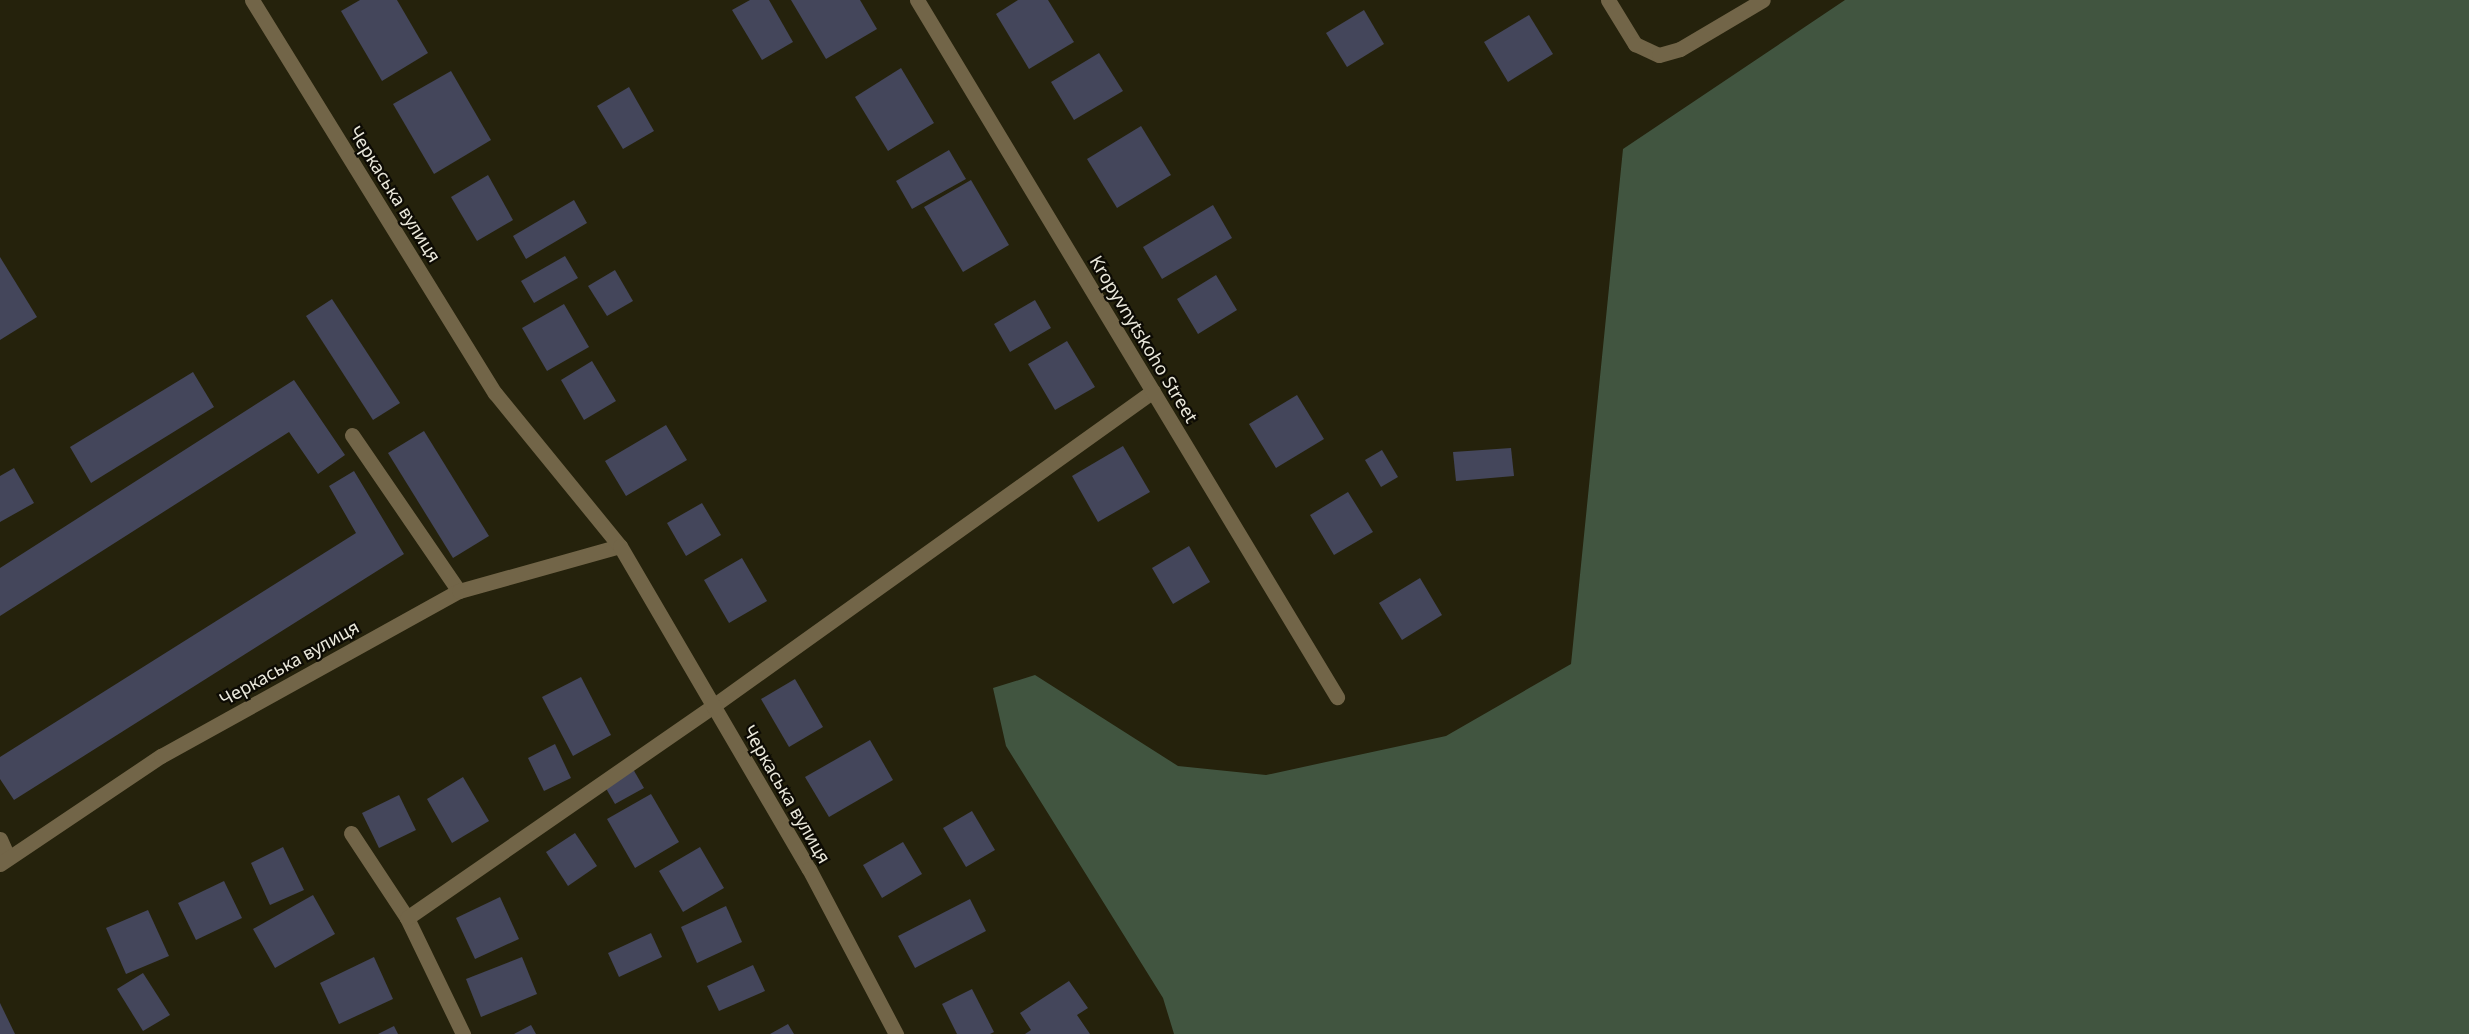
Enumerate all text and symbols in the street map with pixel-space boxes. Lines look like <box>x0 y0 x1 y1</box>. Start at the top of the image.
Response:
street label: Черкаська вулиця <box>344 122 446 266</box>
street label: Kropyvnytskoho Street <box>1086 252 1202 426</box>
street label: Черкаська вулиця <box>215 616 363 710</box>
street label: Черкаська вулиця <box>739 721 835 867</box>

